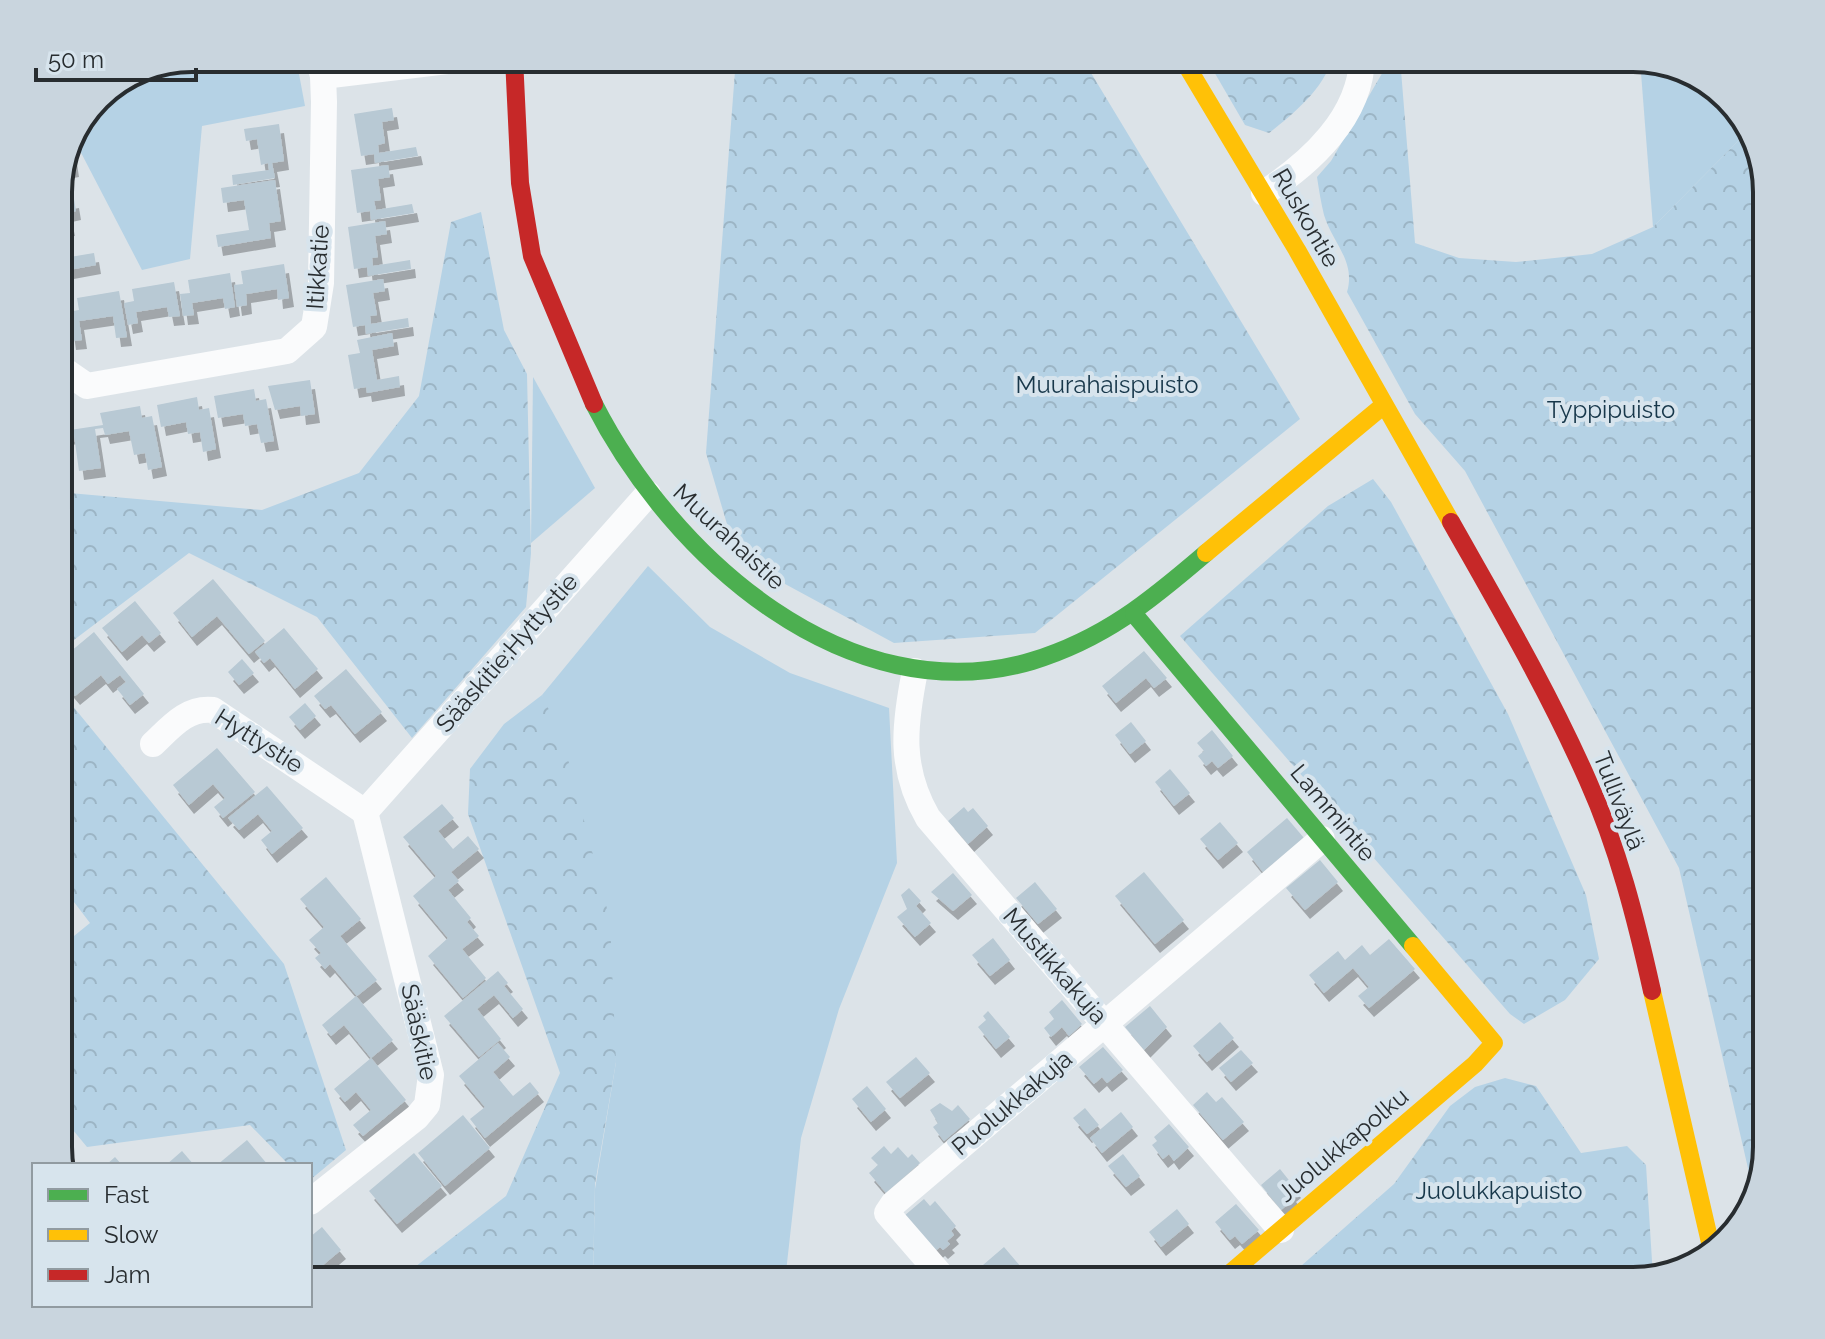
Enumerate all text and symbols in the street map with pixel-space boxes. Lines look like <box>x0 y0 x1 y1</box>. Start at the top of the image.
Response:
scale bar <box>36 32 196 82</box>
text: 50 m <box>48 45 104 74</box>
street label: Ruskontie <box>1267 163 1346 272</box>
street label: Itikkatie <box>300 224 335 310</box>
park label: Muurahaispuisto <box>1016 370 1198 399</box>
park label: Typpipuisto <box>1547 395 1675 424</box>
street label: Muurahaistie <box>667 478 791 596</box>
street label: Sääskitie;Hyttystie <box>430 567 583 738</box>
street label: Hyttystie <box>210 702 309 779</box>
street label: Tulliväylä <box>1587 748 1651 854</box>
street label: Lammintie <box>1284 758 1382 867</box>
street label: Mustikkakuja <box>997 902 1114 1030</box>
street label: Sääskitie <box>395 981 444 1083</box>
street label: Puolukkakuja <box>946 1044 1078 1161</box>
street label: Juolukkapolku <box>1271 1082 1414 1208</box>
legend <box>32 1163 312 1307</box>
park label: Juolukkapuisto <box>1415 1176 1583 1205</box>
text: Fast <box>104 1180 149 1209</box>
text: Slow <box>104 1220 159 1249</box>
text: Jam <box>104 1260 150 1289</box>

